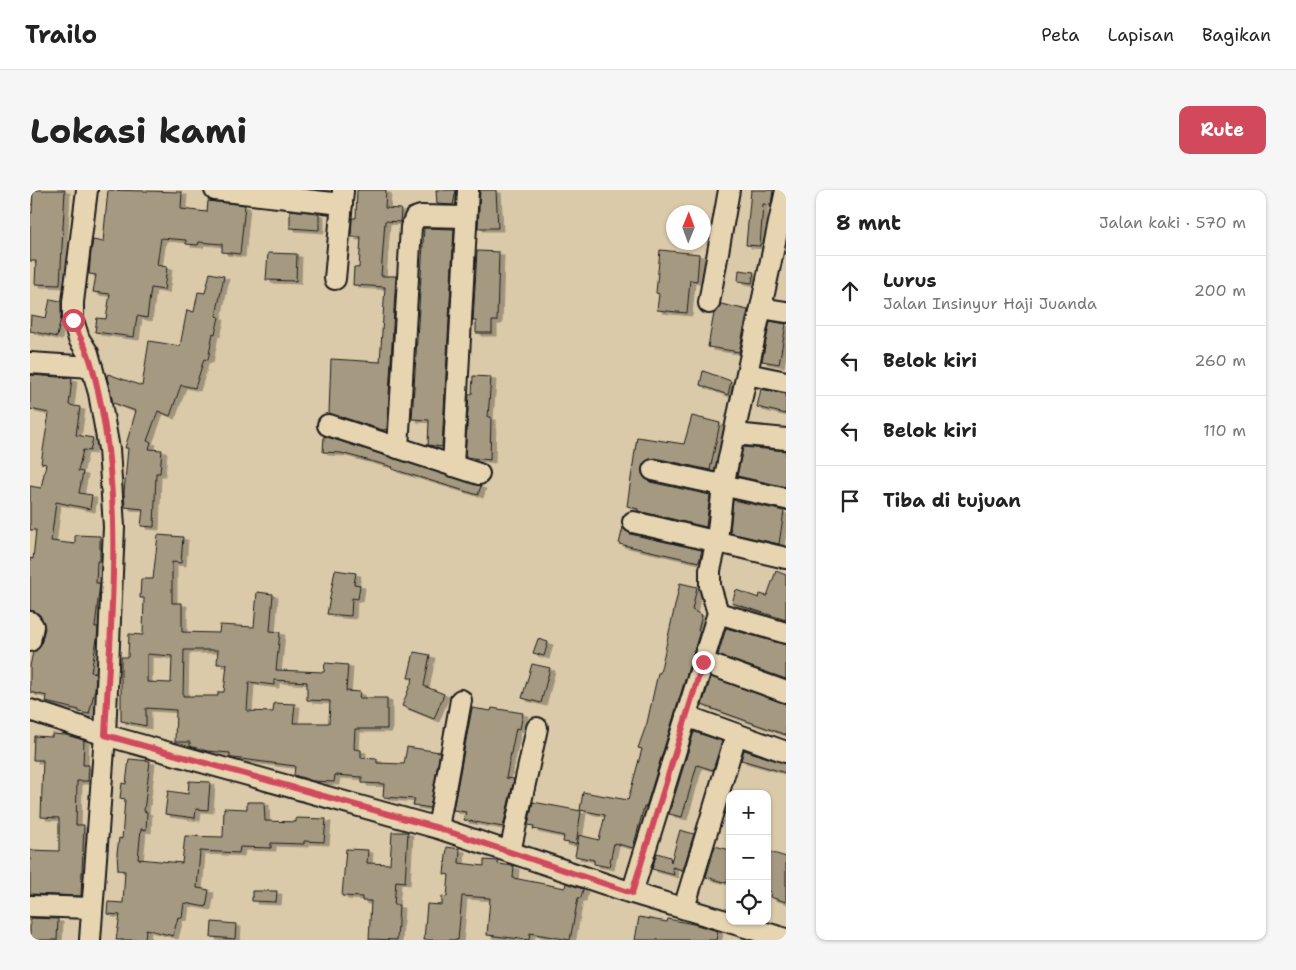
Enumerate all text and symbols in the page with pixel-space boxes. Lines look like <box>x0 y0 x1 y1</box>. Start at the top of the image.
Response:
text: Trailo <box>25 19 97 51</box>
text: Peta <box>1041 23 1080 47</box>
text: Lapisan <box>1108 23 1174 47</box>
text: Bagikan <box>1202 23 1271 47</box>
button: Rute <box>1179 106 1266 154</box>
text: Lokasi kami <box>30 107 247 154</box>
north arrow <box>666 205 711 250</box>
text: 8 mnt <box>836 209 901 237</box>
text: Jalan kaki · 570 m <box>1099 212 1246 233</box>
text: Lurus <box>883 268 937 293</box>
icon: ahead <box>836 277 864 305</box>
text: 200 m <box>1194 280 1246 301</box>
text: Jalan Insinyur Haji Juanda <box>883 293 1097 314</box>
route start <box>62 309 85 332</box>
icon: left <box>836 347 864 375</box>
text: Belok kiri <box>883 348 977 373</box>
text: 260 m <box>1194 350 1246 371</box>
icon: left <box>836 417 864 445</box>
text: Belok kiri <box>883 418 977 443</box>
text: 110 m <box>1203 420 1246 441</box>
icon: arrive <box>836 487 864 515</box>
text: Tiba di tujuan <box>883 488 1021 513</box>
route end <box>692 651 715 674</box>
map controls <box>726 790 771 925</box>
button: + <box>726 790 771 835</box>
button: − <box>726 835 771 880</box>
button: locate <box>726 880 771 925</box>

